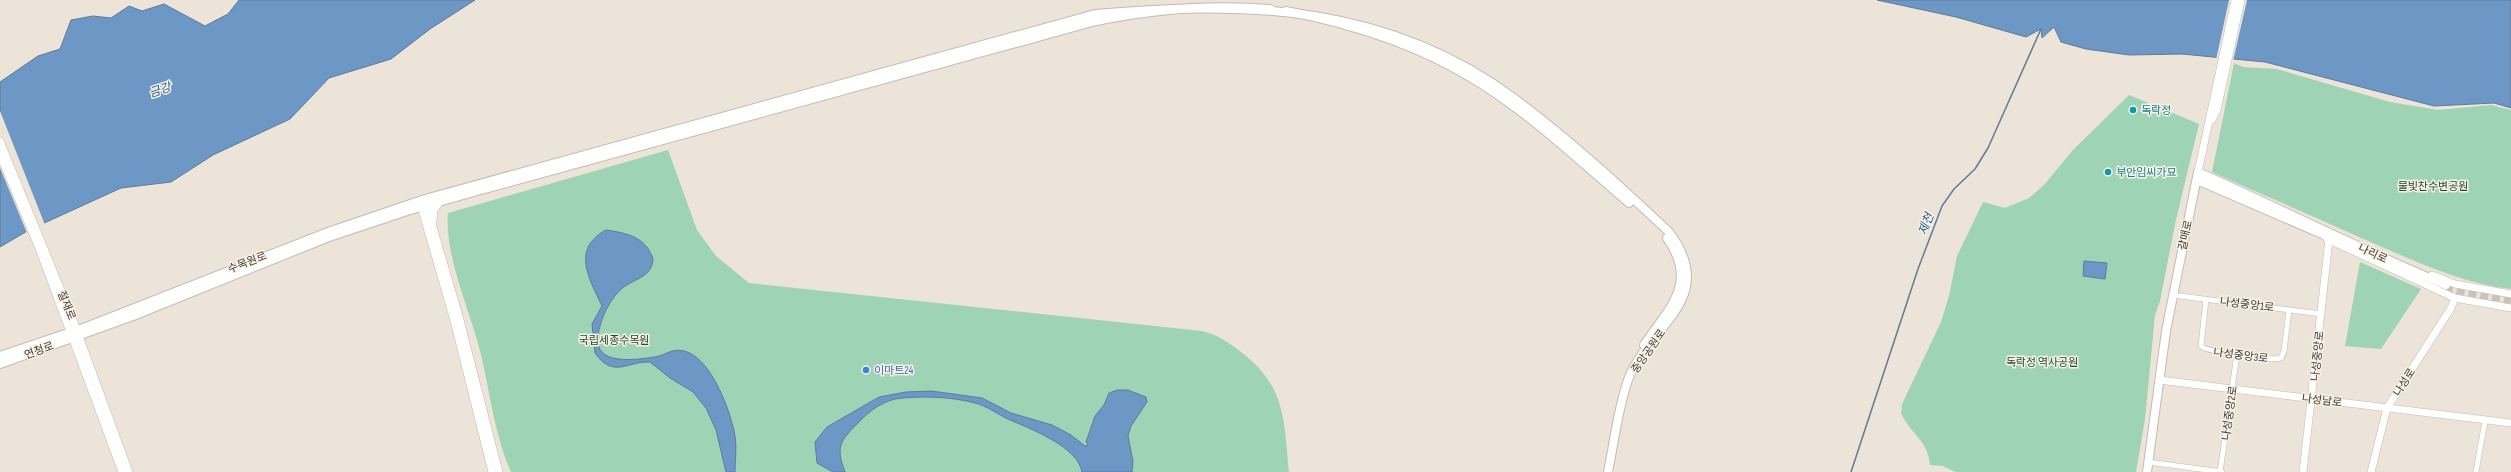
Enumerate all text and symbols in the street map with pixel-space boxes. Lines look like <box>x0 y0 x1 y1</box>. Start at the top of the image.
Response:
water label: 금강 <box>147 79 175 101</box>
place label: 독락정 <box>2141 104 2171 117</box>
marker: 독락정 <box>2128 105 2138 115</box>
place label: 부안임씨가묘 <box>2116 166 2177 179</box>
marker: 부안임씨가묘 <box>2103 167 2113 177</box>
park label: 물빛찬수변공원 <box>2398 180 2468 193</box>
water label: 제천 <box>1916 209 1938 237</box>
street label: 갈매로 <box>2176 219 2195 251</box>
street label: 나리로 <box>2356 241 2389 266</box>
street label: 수목원로 <box>226 249 268 276</box>
street label: 절재로 <box>55 289 78 322</box>
street label: 나성중앙1로 <box>2219 295 2275 314</box>
street label: 중앙공원로 <box>1629 327 1668 376</box>
street label: 나성중앙로 <box>2308 330 2327 382</box>
park label: 국립세종수목원 <box>579 334 649 347</box>
street label: 연청로 <box>23 339 56 362</box>
street label: 나성중앙3로 <box>2213 346 2269 365</box>
park label: 독락정 역사공원 <box>2006 356 2078 369</box>
place label: 이마트24 <box>874 364 914 377</box>
marker: 이마트24 <box>861 365 871 375</box>
street label: 나성로 <box>2391 366 2418 399</box>
street label: 나성중앙2로 <box>2219 385 2240 441</box>
street label: 나성남로 <box>2301 392 2343 409</box>

